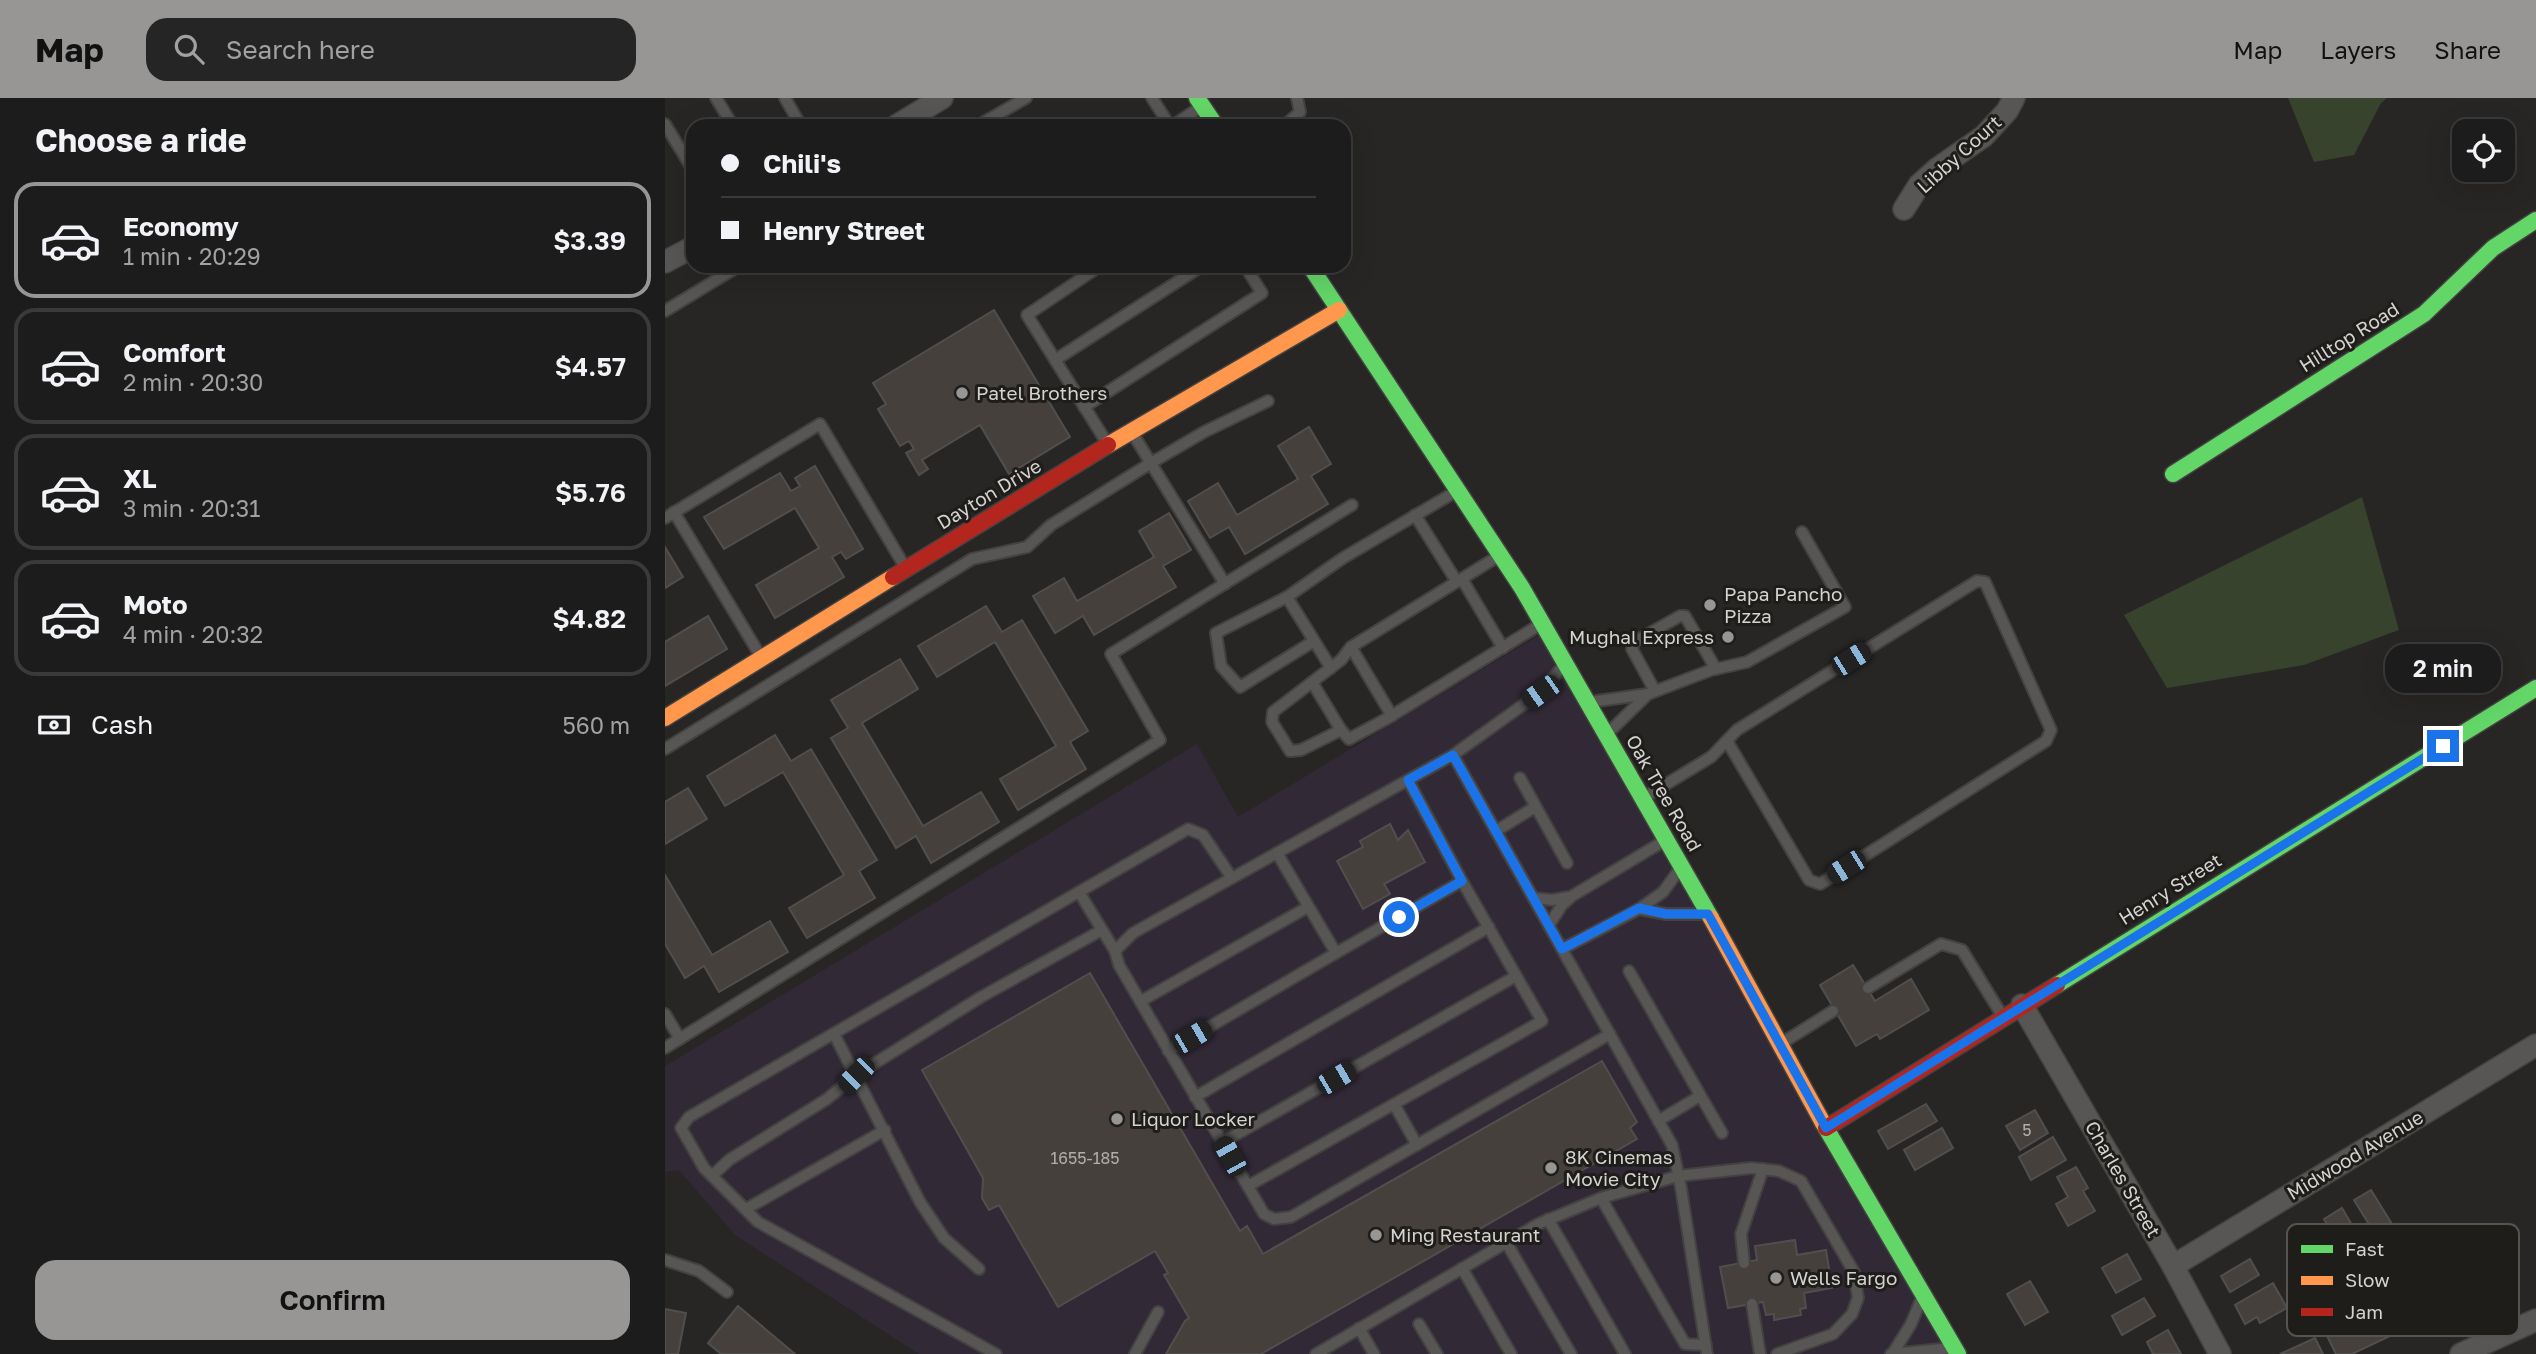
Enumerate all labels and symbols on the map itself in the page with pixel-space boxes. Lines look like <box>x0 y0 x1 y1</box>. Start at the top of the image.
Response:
street label: Libby Court <box>1912 110 2006 197</box>
street label: Hilltop Road <box>2295 297 2403 376</box>
place label: Patel Brothers <box>976 381 1107 404</box>
marker: Patel Brothers <box>954 385 970 401</box>
street label: Dayton Drive <box>933 453 1045 534</box>
place label: Papa Pancho Pizza <box>1724 582 1842 627</box>
marker: Papa Pancho Pizza <box>1702 597 1718 613</box>
place label: Mughal Express <box>1569 625 1714 648</box>
marker: Mughal Express <box>1720 629 1736 645</box>
car <box>1828 639 1875 679</box>
callout: 2 min <box>2385 644 2501 694</box>
car <box>1518 671 1565 713</box>
street label: Oak Tree Road <box>1622 730 1707 855</box>
route end <box>2427 730 2459 762</box>
car <box>1823 847 1870 887</box>
street label: Henry Street <box>2114 848 2225 929</box>
route start <box>1383 901 1415 933</box>
car <box>1169 1017 1216 1057</box>
car <box>834 1053 879 1097</box>
car <box>1313 1058 1360 1098</box>
street label: Midwood Avenue <box>2283 1105 2427 1204</box>
place label: Liquor Locker <box>1131 1107 1255 1130</box>
marker: Liquor Locker <box>1109 1111 1125 1127</box>
street label: Charles Street <box>2081 1116 2166 1241</box>
house number: 5 <box>2022 1120 2032 1140</box>
car <box>1211 1133 1250 1179</box>
place label: 8K Cinemas Movie City <box>1565 1145 1673 1190</box>
house number: 1655-185 <box>1051 1148 1119 1168</box>
marker: 8K Cinemas Movie City <box>1543 1160 1559 1176</box>
place label: Ming Restaurant <box>1390 1223 1540 1246</box>
legend <box>2287 1224 2519 1336</box>
marker: Ming Restaurant <box>1368 1227 1384 1243</box>
text: Fast <box>2345 1237 2384 1260</box>
place label: Wells Fargo <box>1790 1266 1897 1289</box>
text: Slow <box>2345 1268 2390 1291</box>
marker: Wells Fargo <box>1768 1270 1784 1286</box>
text: Jam <box>2345 1300 2383 1323</box>

